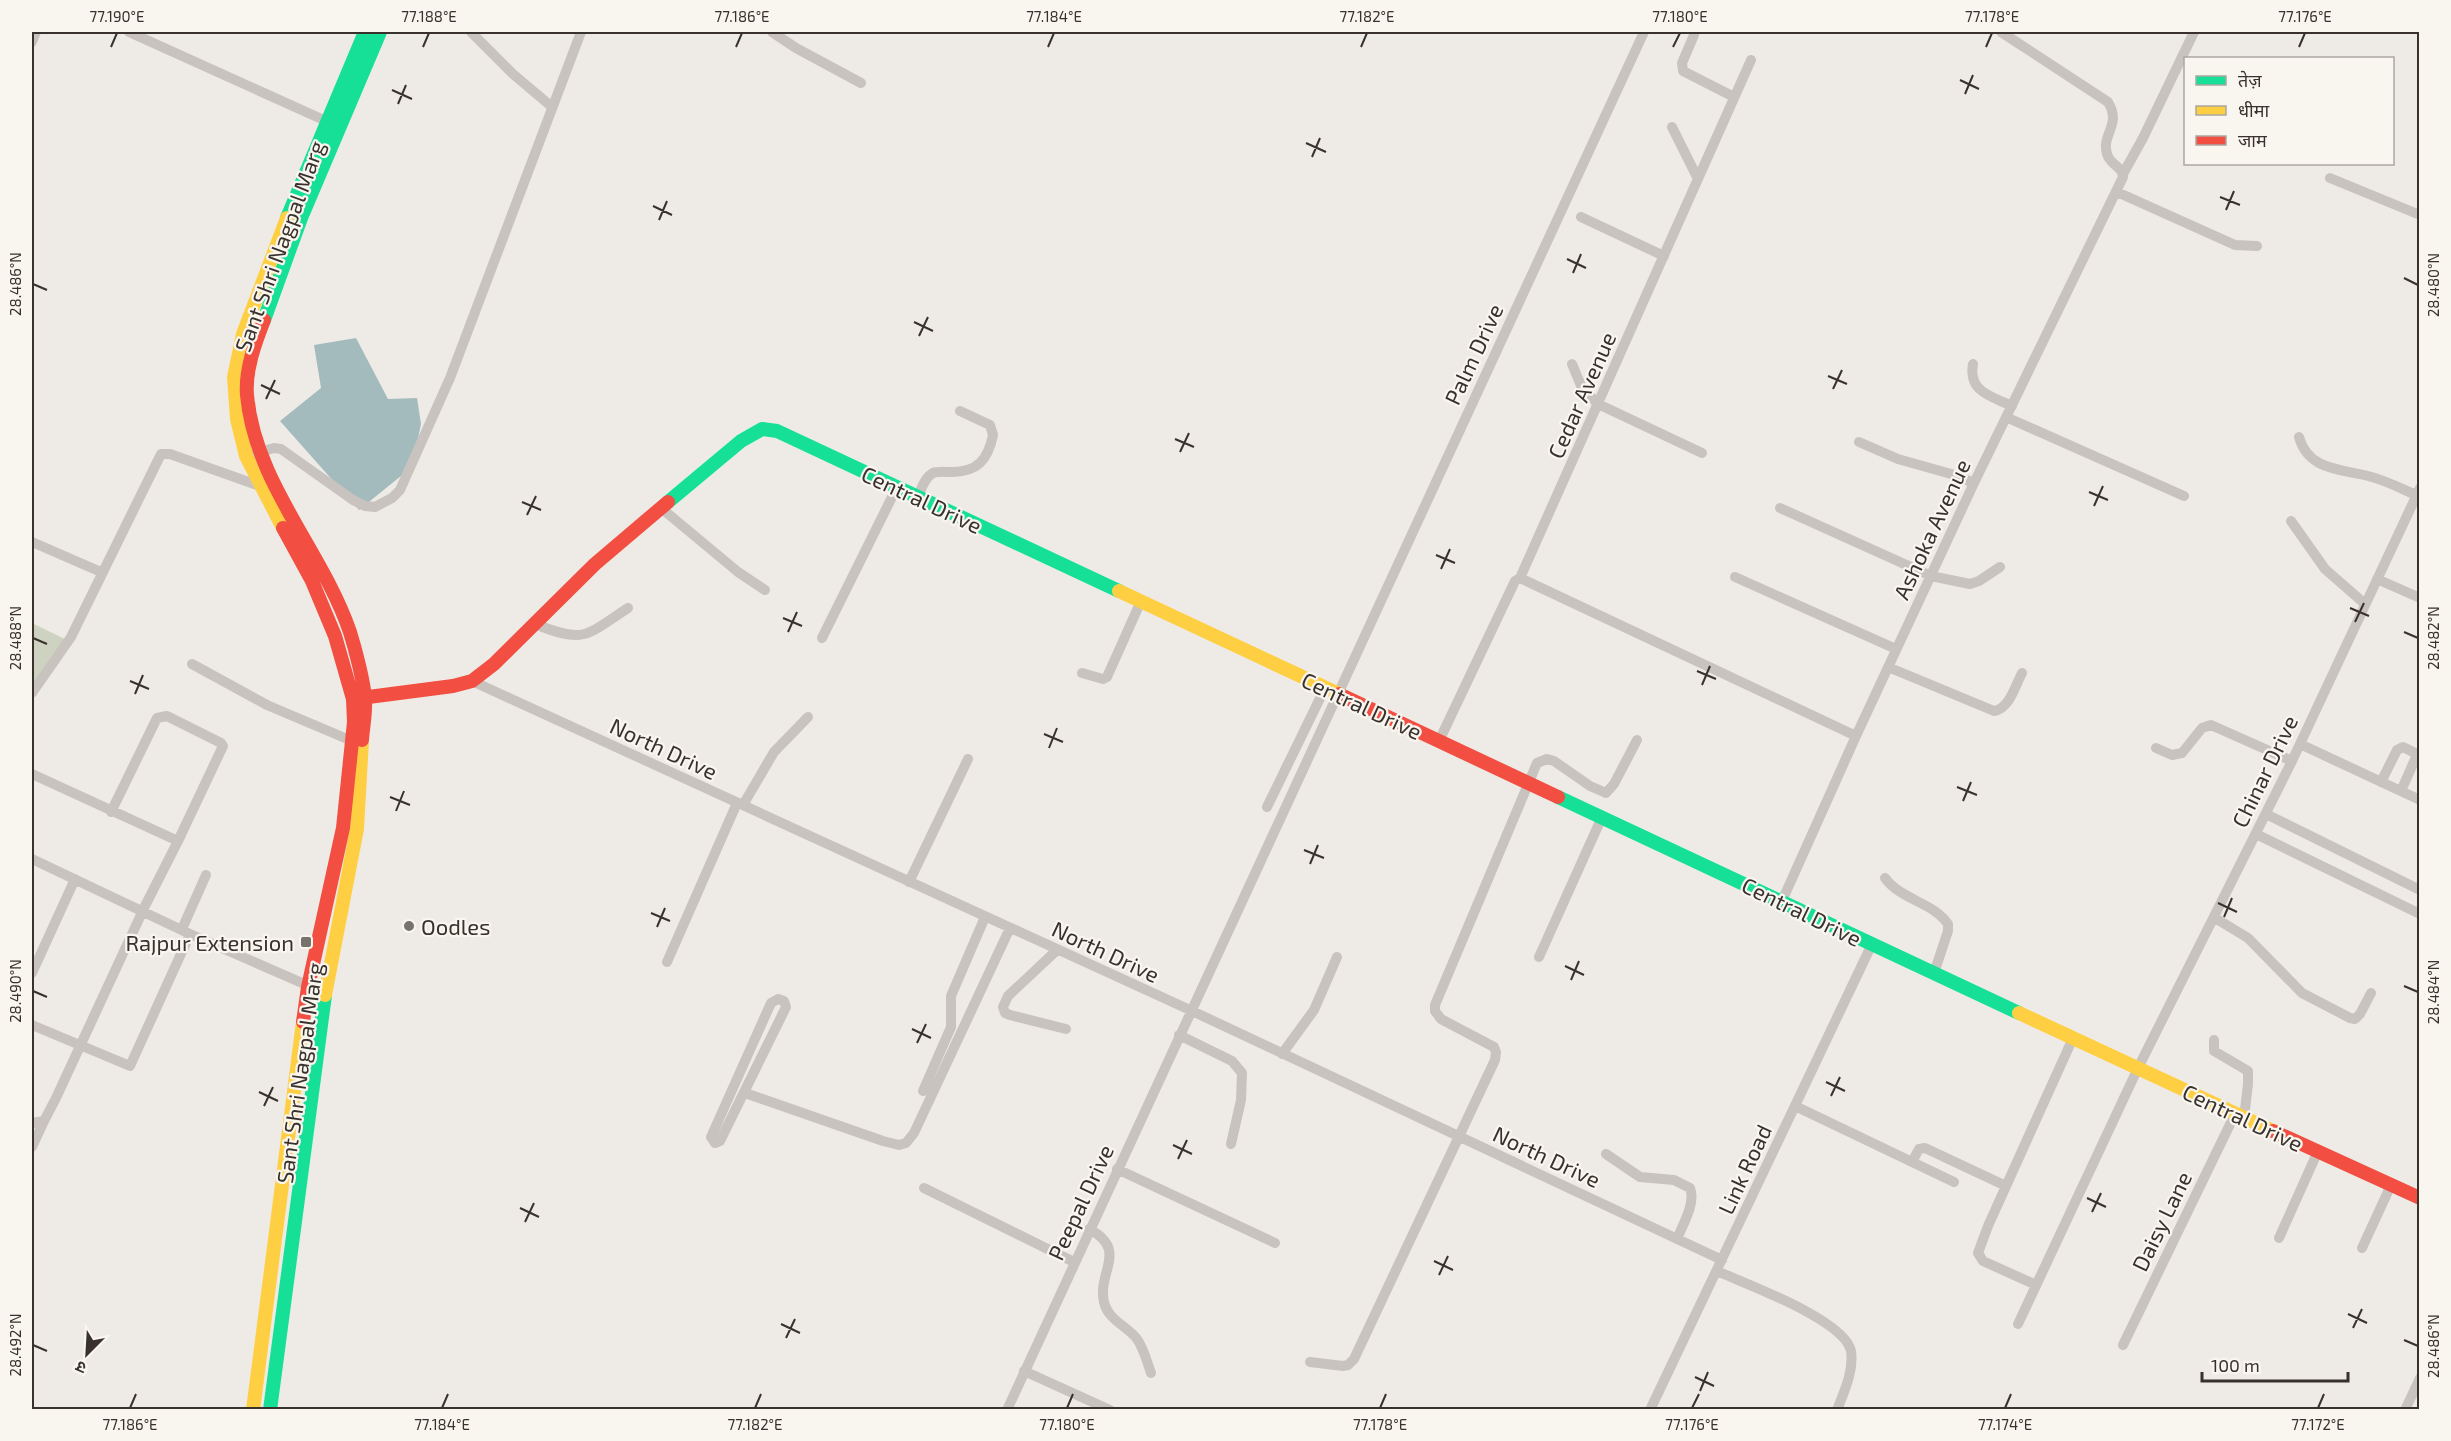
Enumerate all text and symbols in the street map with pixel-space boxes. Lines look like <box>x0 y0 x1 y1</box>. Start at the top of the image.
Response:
text: 77.190°E <box>90 7 144 25</box>
text: 77.188°E <box>401 7 457 25</box>
text: 77.186°E <box>715 7 769 25</box>
text: 77.184°E <box>1026 7 1082 25</box>
text: 77.182°E <box>1340 7 1394 25</box>
text: 77.180°E <box>1652 7 1708 25</box>
text: 77.178°E <box>1965 7 2019 25</box>
text: 77.176°E <box>2278 7 2332 25</box>
legend <box>2184 57 2394 165</box>
text: तेज़ <box>2238 69 2262 91</box>
text: धीमा <box>2238 99 2269 121</box>
text: जाम <box>2238 129 2268 151</box>
street label: Sant Shri Nagpal Marg <box>229 137 329 355</box>
text: 28.486°N <box>6 252 24 316</box>
text: 28.480°N <box>2424 253 2442 317</box>
street label: Palm Drive <box>1438 300 1508 408</box>
street label: Cedar Avenue <box>1542 328 1620 462</box>
street label: Ashoka Avenue <box>1887 455 1975 603</box>
street label: Central Drive <box>858 460 986 538</box>
text: 28.488°N <box>6 606 24 670</box>
text: 28.482°N <box>2424 606 2442 670</box>
street label: Central Drive <box>1298 666 1426 744</box>
street label: Chinar Drive <box>2226 711 2302 831</box>
street label: North Drive <box>606 712 722 784</box>
street label: Central Drive <box>1738 871 1866 951</box>
place label: Oodles <box>421 913 490 939</box>
street label: North Drive <box>1048 915 1164 987</box>
marker: Oodles <box>402 919 416 933</box>
place label: Rajpur Extension <box>125 929 294 956</box>
marker: Rajpur Extension <box>299 935 313 949</box>
text: 28.490°N <box>6 959 24 1023</box>
text: 28.484°N <box>2424 960 2442 1024</box>
street label: Sant Shri Nagpal Marg <box>271 961 327 1185</box>
street label: Central Drive <box>2179 1078 2307 1156</box>
street label: North Drive <box>1489 1120 1605 1192</box>
street label: Link Road <box>1712 1120 1776 1218</box>
street label: Peepal Drive <box>1042 1140 1118 1264</box>
street label: Daisy Lane <box>2126 1167 2196 1275</box>
text: 28.492°N <box>6 1313 24 1377</box>
text: 28.486°N <box>2424 1314 2442 1378</box>
north arrow <box>57 1324 117 1384</box>
scale bar <box>2202 1345 2348 1383</box>
text: 100 m <box>2211 1354 2260 1376</box>
text: उ <box>72 1357 89 1379</box>
text: 77.186°E <box>103 1415 157 1433</box>
text: 77.184°E <box>414 1415 470 1433</box>
text: 77.182°E <box>728 1415 782 1433</box>
text: 77.180°E <box>1039 1415 1095 1433</box>
text: 77.178°E <box>1353 1415 1407 1433</box>
text: 77.176°E <box>1665 1415 1719 1433</box>
text: 77.174°E <box>1978 1415 2032 1433</box>
text: 77.172°E <box>2291 1415 2345 1433</box>

